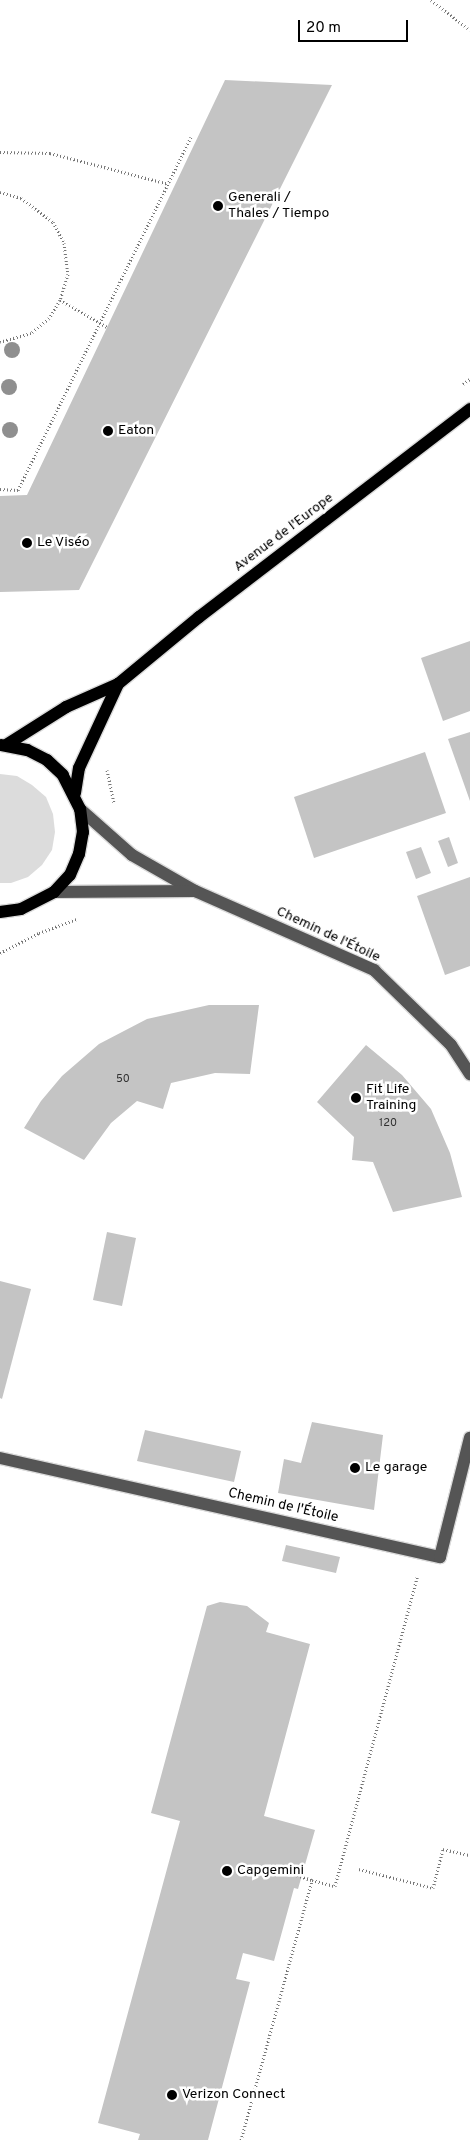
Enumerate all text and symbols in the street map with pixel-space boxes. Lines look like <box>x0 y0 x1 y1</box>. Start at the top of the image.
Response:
scale bar <box>300 10 410 42</box>
text: 20 m <box>306 19 341 38</box>
place label: Generali / Thales / Tiempo <box>228 190 330 222</box>
marker: Generali / Thales / Tiempo <box>212 200 224 212</box>
place label: Eaton <box>118 423 154 439</box>
marker: Eaton <box>102 425 114 437</box>
street label: Avenue de l'Europe <box>231 490 337 576</box>
place label: Le Viséo <box>37 535 90 551</box>
marker: Le Viséo <box>21 537 33 549</box>
street label: Chemin de l'Étoile <box>273 904 383 966</box>
house number: 50 <box>116 1072 130 1086</box>
place label: Fit Life Training <box>366 1082 416 1114</box>
marker: Fit Life Training <box>350 1092 362 1104</box>
house number: 120 <box>379 1116 397 1130</box>
place label: Le garage <box>365 1460 427 1476</box>
marker: Le garage <box>349 1462 361 1474</box>
street label: Chemin de l'Étoile <box>226 1485 340 1527</box>
place label: Capgemini <box>237 1863 304 1879</box>
marker: Capgemini <box>221 1865 233 1877</box>
place label: Verizon Connect <box>182 2087 285 2103</box>
marker: Verizon Connect <box>166 2089 178 2101</box>

